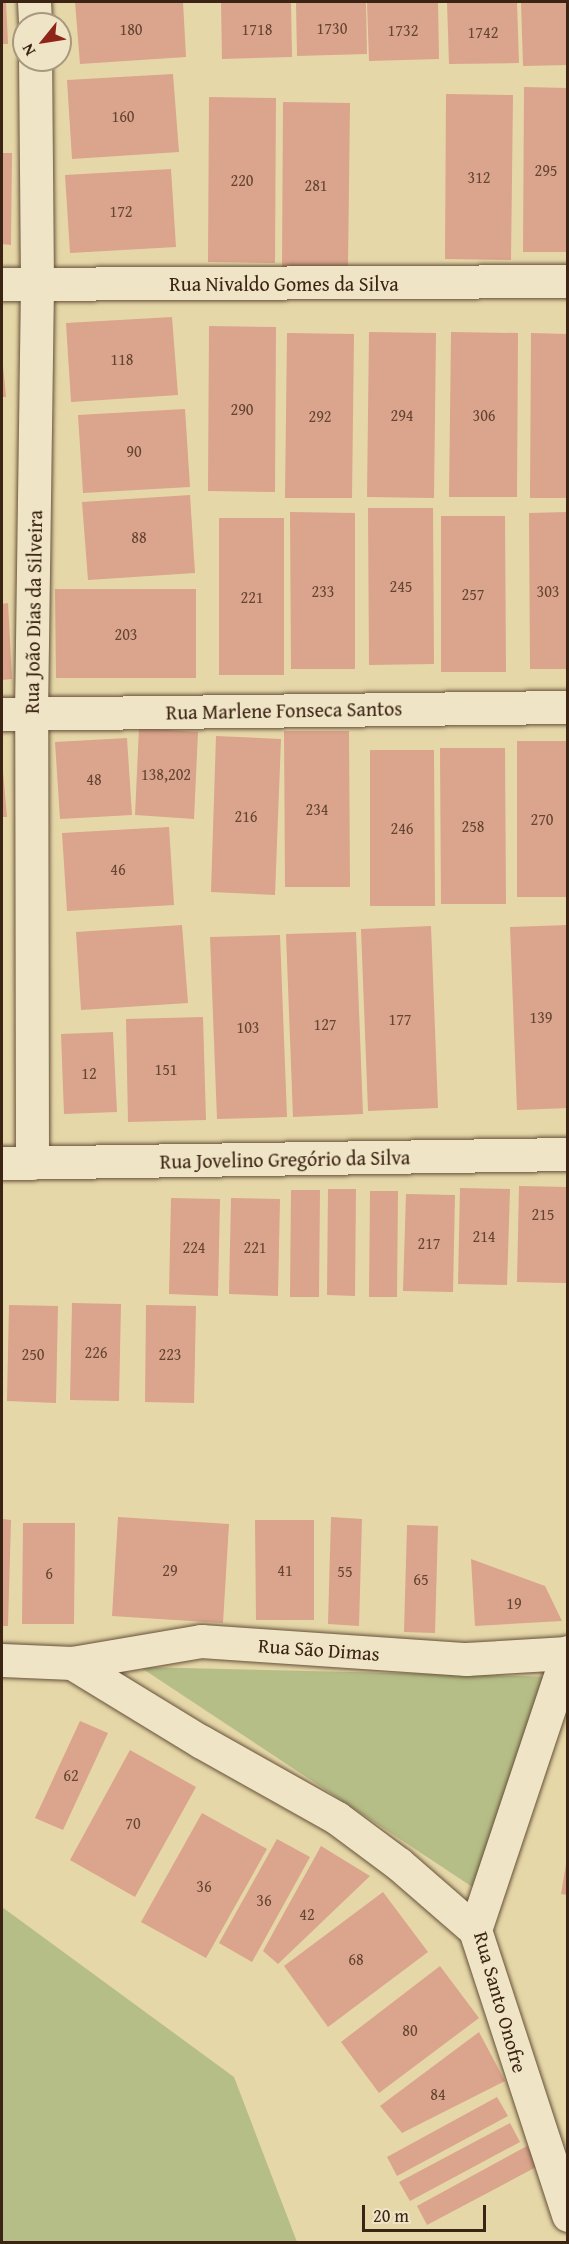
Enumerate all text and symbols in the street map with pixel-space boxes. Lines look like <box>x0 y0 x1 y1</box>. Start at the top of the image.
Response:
north arrow <box>12 12 72 72</box>
house number: 1730 <box>317 18 347 38</box>
house number: 180 <box>119 19 143 39</box>
house number: 1718 <box>242 19 272 39</box>
house number: 1732 <box>388 20 418 40</box>
house number: 1742 <box>468 22 498 42</box>
text: N <box>15 39 41 61</box>
house number: 160 <box>111 106 135 126</box>
house number: 295 <box>534 160 558 180</box>
house number: 312 <box>467 167 491 187</box>
house number: 220 <box>230 170 254 190</box>
house number: 281 <box>304 175 328 195</box>
house number: 172 <box>109 201 133 221</box>
street label: Rua Nivaldo Gomes da Silva <box>169 271 399 295</box>
house number: 118 <box>110 349 134 369</box>
house number: 290 <box>230 399 254 419</box>
house number: 294 <box>390 405 414 425</box>
house number: 306 <box>472 405 496 425</box>
house number: 292 <box>308 406 332 426</box>
house number: 90 <box>126 441 142 461</box>
street label: Rua João Dias da Silveira <box>19 510 47 714</box>
house number: 88 <box>131 527 147 547</box>
house number: 245 <box>389 576 413 596</box>
house number: 233 <box>311 581 335 601</box>
house number: 303 <box>536 581 560 601</box>
house number: 257 <box>461 584 485 604</box>
house number: 221 <box>240 587 264 607</box>
house number: 203 <box>114 624 138 644</box>
street label: Rua Marlene Fonseca Santos <box>166 696 402 724</box>
house number: 138,202 <box>141 764 191 784</box>
house number: 48 <box>86 769 102 789</box>
house number: 234 <box>305 799 329 819</box>
house number: 216 <box>234 806 258 826</box>
house number: 270 <box>530 809 554 829</box>
house number: 258 <box>461 816 485 836</box>
house number: 246 <box>390 818 414 838</box>
house number: 46 <box>110 859 126 879</box>
house number: 139 <box>529 1007 553 1027</box>
house number: 177 <box>388 1009 412 1029</box>
house number: 127 <box>313 1014 337 1034</box>
house number: 103 <box>236 1017 260 1037</box>
house number: 151 <box>154 1059 178 1079</box>
house number: 12 <box>81 1063 97 1083</box>
street label: Rua Jovelino Gregório da Silva <box>160 1145 410 1173</box>
house number: 215 <box>531 1204 555 1224</box>
house number: 214 <box>472 1226 496 1246</box>
house number: 217 <box>417 1233 441 1253</box>
house number: 224 <box>182 1237 206 1257</box>
house number: 221 <box>243 1237 267 1257</box>
house number: 226 <box>84 1342 108 1362</box>
house number: 250 <box>21 1344 45 1364</box>
house number: 223 <box>158 1344 182 1364</box>
house number: 29 <box>162 1560 178 1580</box>
house number: 41 <box>277 1560 293 1580</box>
house number: 55 <box>337 1561 353 1581</box>
house number: 6 <box>45 1563 53 1583</box>
house number: 65 <box>413 1569 429 1589</box>
house number: 19 <box>506 1593 522 1613</box>
street label: Rua São Dimas <box>258 1633 380 1665</box>
house number: 62 <box>63 1765 79 1785</box>
house number: 70 <box>125 1813 141 1833</box>
house number: 36 <box>196 1876 212 1896</box>
house number: 36 <box>256 1890 272 1910</box>
house number: 42 <box>299 1904 315 1924</box>
street label: Rua Santo Onofre <box>469 1929 533 2075</box>
house number: 68 <box>348 1949 364 1969</box>
house number: 80 <box>402 2020 418 2040</box>
house number: 84 <box>430 2084 446 2104</box>
scale bar <box>365 2193 490 2231</box>
text: 20 m <box>373 2202 409 2229</box>

